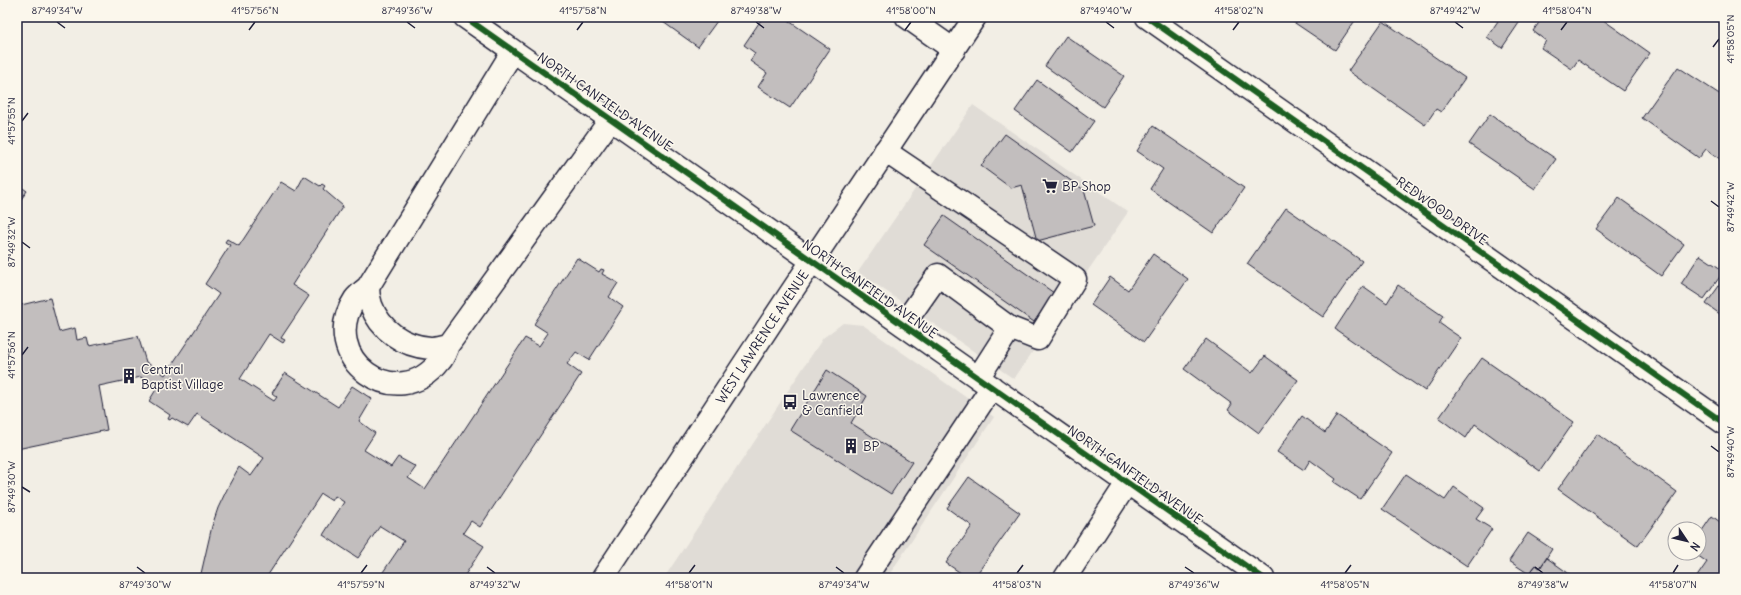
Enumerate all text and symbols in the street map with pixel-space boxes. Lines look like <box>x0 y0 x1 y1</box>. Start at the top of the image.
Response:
text: 87°49'34"W <box>31 4 83 17</box>
text: 41°57'56"N <box>231 4 279 17</box>
text: 87°49'36"W <box>381 4 433 17</box>
text: 41°57'58"N <box>559 4 607 17</box>
text: 87°49'38"W <box>730 4 782 17</box>
text: 41°58'00"N <box>886 4 936 17</box>
text: 87°49'40"W <box>1080 4 1132 17</box>
text: 41°58'02"N <box>1215 4 1263 17</box>
text: 87°49'42"W <box>1430 4 1480 17</box>
text: 41°58'04"N <box>1542 4 1592 17</box>
text: 41°58'05"N <box>1724 14 1737 64</box>
street label: NORTH CANFIELD AVENUE <box>534 49 676 155</box>
text: 41°57'55"N <box>5 97 18 145</box>
street label: REDWOOD DRIVE <box>1393 173 1491 249</box>
supermarket icon: BP Shop <box>1041 177 1059 195</box>
place label: BP Shop <box>1062 178 1111 195</box>
text: 87°49'42"W <box>1724 182 1737 232</box>
text: 87°49'32"W <box>5 217 18 267</box>
street label: NORTH CANFIELD AVENUE <box>799 236 941 342</box>
street label: WEST LAWRENCE AVENUE <box>712 266 812 407</box>
text: 41°57'56"N <box>5 331 18 379</box>
place label: Central Baptist Village <box>141 361 223 393</box>
building icon: Central Baptist Village <box>120 367 138 385</box>
place label: Lawrence & Canfield <box>802 387 863 419</box>
bus stop icon: Lawrence & Canfield <box>781 393 799 411</box>
street label: NORTH CANFIELD AVENUE <box>1064 422 1206 528</box>
text: 87°49'40"W <box>1724 426 1737 478</box>
building icon: BP <box>842 437 860 455</box>
place label: BP <box>863 438 880 455</box>
text: 87°49'30"W <box>5 461 18 513</box>
north arrow <box>1667 521 1707 561</box>
text: N <box>1687 540 1703 554</box>
text: 87°49'30"W <box>119 578 171 591</box>
text: 41°57'59"N <box>337 578 385 591</box>
text: 87°49'32"W <box>470 578 520 591</box>
text: 41°58'01"N <box>665 578 713 591</box>
text: 87°49'34"W <box>818 578 870 591</box>
text: 41°58'03"N <box>993 578 1042 591</box>
text: 87°49'36"W <box>1168 578 1220 591</box>
text: 41°58'05"N <box>1320 578 1370 591</box>
text: 87°49'38"W <box>1517 578 1569 591</box>
text: 41°58'07"N <box>1649 578 1697 591</box>

